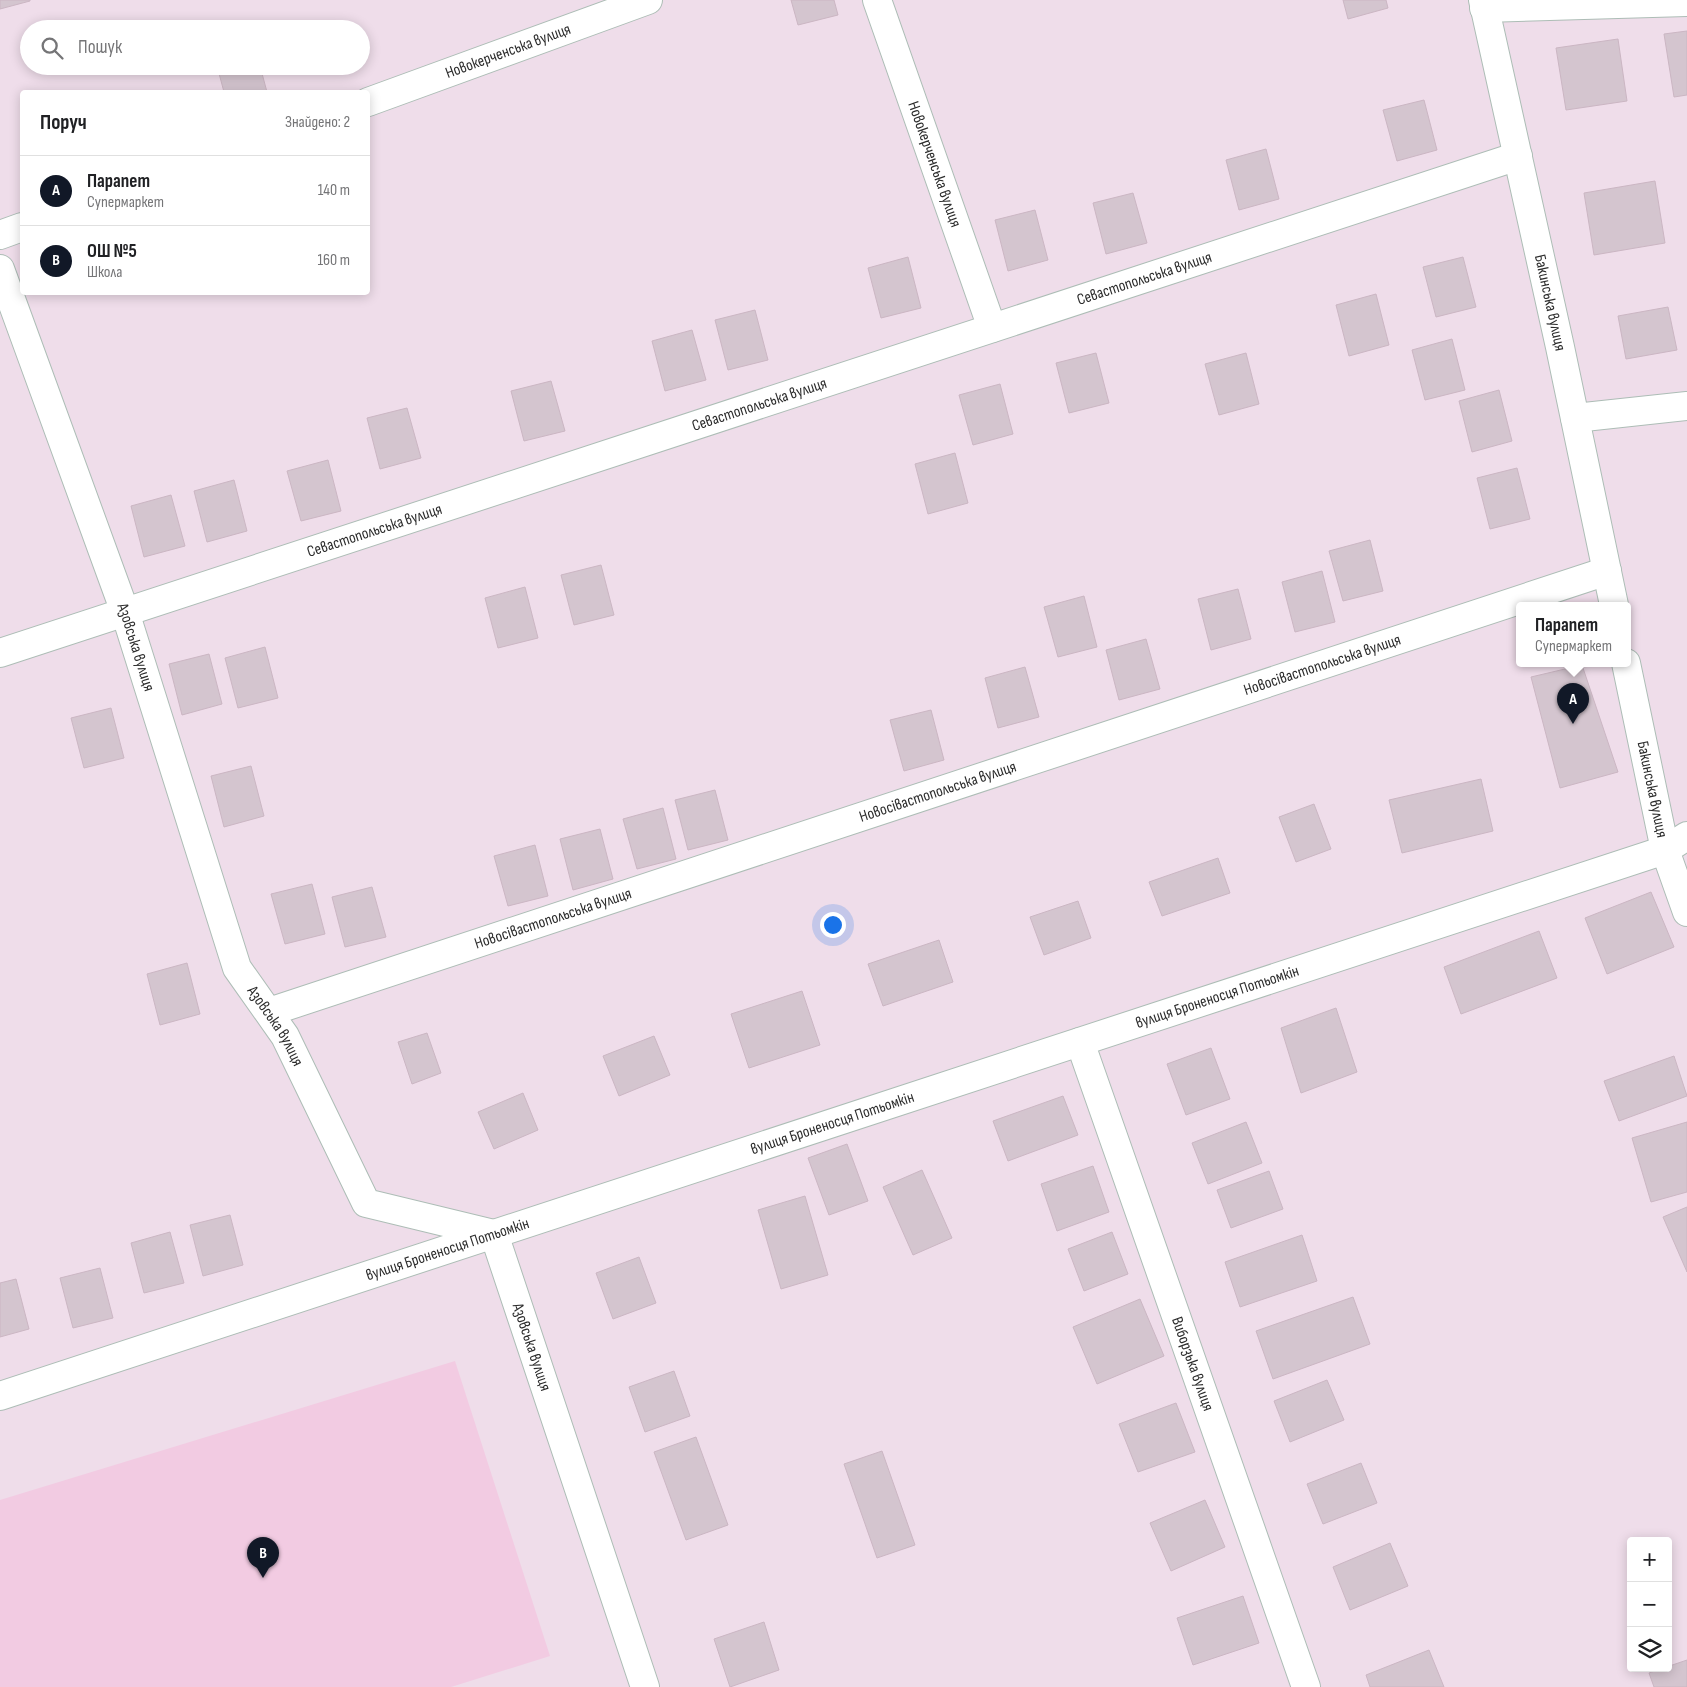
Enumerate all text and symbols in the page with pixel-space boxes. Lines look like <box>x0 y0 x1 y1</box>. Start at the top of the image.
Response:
street label: Новокерченська вулиця <box>443 19 573 83</box>
search box <box>20 20 370 75</box>
icon: search <box>38 34 66 62</box>
text: Пошук <box>78 36 122 59</box>
street label: Новокерченська вулиця <box>904 99 965 230</box>
text: Поруч <box>40 110 87 135</box>
text: Знайдено: 2 <box>285 113 350 132</box>
text: Парапет <box>87 170 150 193</box>
text: A <box>52 181 60 200</box>
text: 140 m <box>318 181 350 200</box>
text: Супермаркет <box>87 193 164 212</box>
text: ОШ №5 <box>87 240 137 263</box>
street label: Севастопольська вулиця <box>1074 247 1214 309</box>
text: B <box>52 251 60 270</box>
text: 160 m <box>317 251 350 270</box>
street label: Бакинська вулиця <box>1530 253 1570 352</box>
text: Школа <box>87 263 123 282</box>
street label: Севастопольська вулиця <box>689 373 829 435</box>
street label: Севастопольська вулиця <box>305 499 444 561</box>
street label: Азовська вулиця <box>113 600 159 694</box>
popup <box>1516 602 1631 667</box>
text: Парапет <box>1535 614 1598 637</box>
street label: Новосівастопольська вулиця <box>1241 630 1403 700</box>
text: Супермаркет <box>1535 637 1612 656</box>
pin: A <box>1557 683 1589 724</box>
street label: Бакинська вулиця <box>1633 739 1672 839</box>
street label: Новосівастопольська вулиця <box>857 757 1019 826</box>
street label: Новосівастопольська вулиця <box>472 884 634 953</box>
your location <box>820 912 846 938</box>
street label: вулиця Броненосця Потьомкін <box>1133 961 1301 1032</box>
street label: Азовська вулиця <box>243 981 308 1069</box>
street label: вулиця Броненосця Потьомкін <box>748 1087 916 1159</box>
street label: вулиця Броненосця Потьомкін <box>363 1214 532 1285</box>
street label: Азовська вулиця <box>508 1300 555 1393</box>
street label: Виборзька вулиця <box>1167 1314 1218 1413</box>
pin: B <box>247 1537 279 1578</box>
map controls <box>1627 1537 1672 1672</box>
button: + <box>1627 1537 1672 1582</box>
button: − <box>1627 1582 1672 1627</box>
button: layers <box>1627 1627 1672 1672</box>

